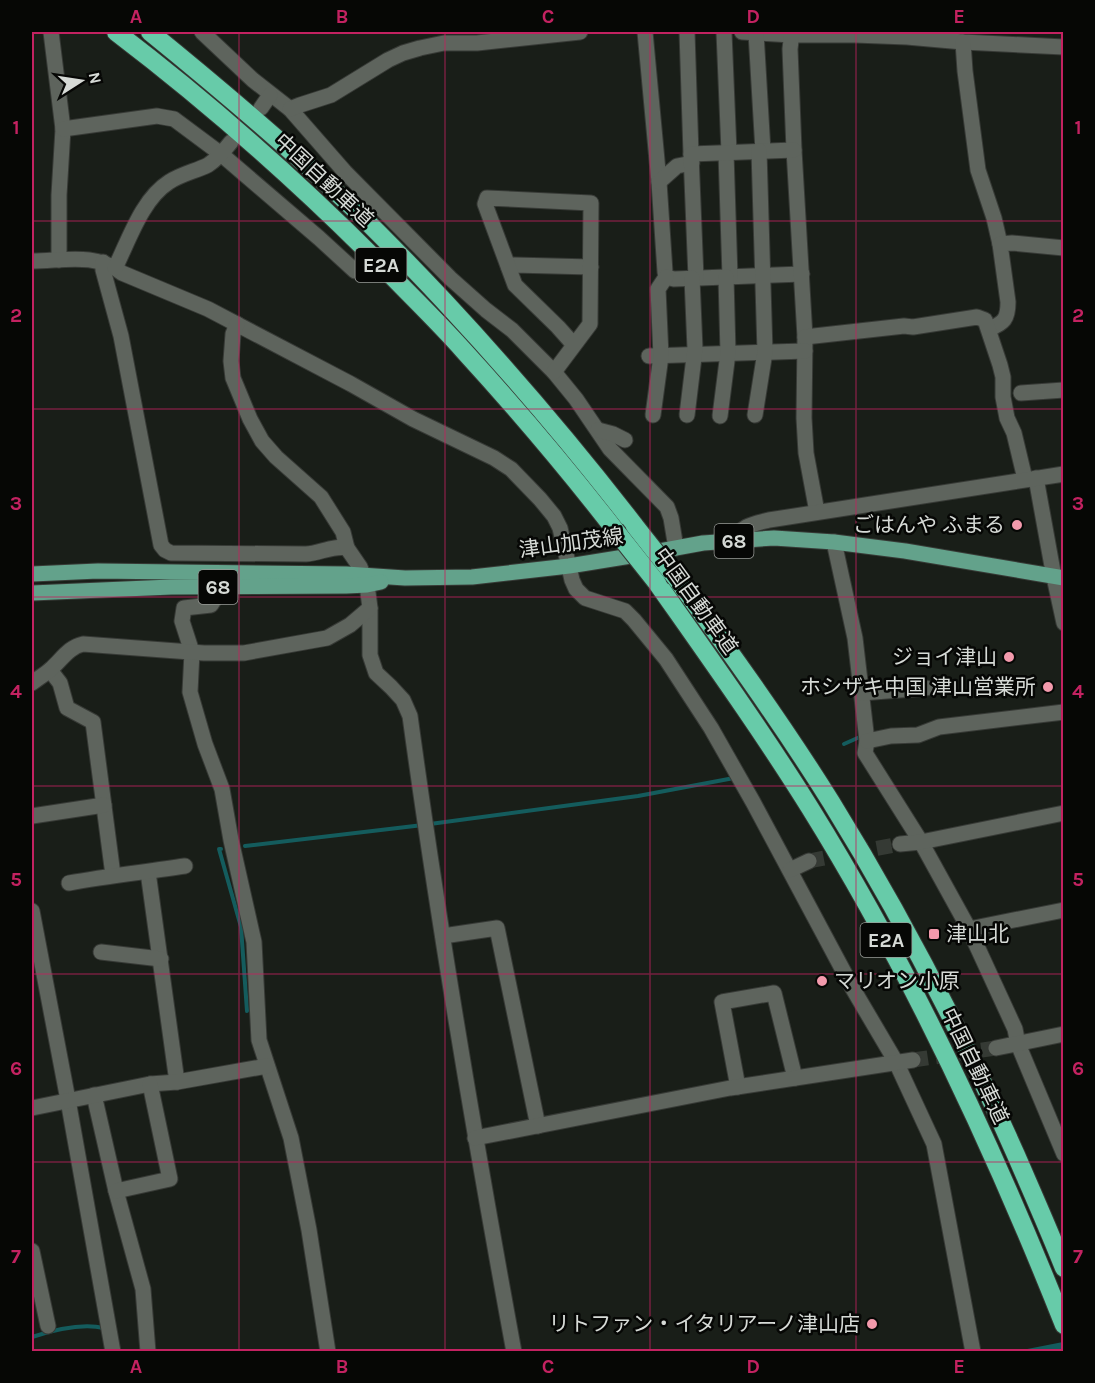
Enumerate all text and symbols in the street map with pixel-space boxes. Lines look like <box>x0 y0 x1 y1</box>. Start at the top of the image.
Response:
text: A <box>130 5 143 28</box>
text: B <box>336 5 348 28</box>
text: C <box>542 5 554 28</box>
text: D <box>746 5 760 28</box>
text: E <box>953 5 965 28</box>
north arrow <box>51 51 111 111</box>
text: N <box>85 70 106 86</box>
text: 1 <box>12 116 20 139</box>
text: 1 <box>1074 116 1082 139</box>
street label: 中国自動車道 <box>270 128 378 232</box>
road number: E2A <box>356 248 406 282</box>
text: 2 <box>10 304 22 327</box>
text: 2 <box>1072 304 1084 327</box>
text: 3 <box>10 492 22 515</box>
text: 3 <box>1072 492 1084 515</box>
place label: ごはんや ふまる <box>853 513 1005 537</box>
marker: ごはんや ふまる <box>1010 518 1024 532</box>
street label: 津山加茂線 <box>517 524 625 562</box>
road number: 68 <box>714 524 754 558</box>
street label: 中国自動車道 <box>649 543 743 659</box>
road number: 68 <box>198 570 238 604</box>
place label: ジョイ津山 <box>892 645 997 669</box>
marker: ジョイ津山 <box>1002 650 1016 664</box>
place label: ホシザキ中国 津山営業所 <box>800 675 1036 699</box>
text: 4 <box>10 680 22 703</box>
marker: ホシザキ中国 津山営業所 <box>1041 680 1055 694</box>
text: 4 <box>1072 680 1084 703</box>
text: 5 <box>10 868 22 891</box>
text: 5 <box>1072 868 1084 891</box>
place label: 津山北 <box>946 922 1009 946</box>
road number: E2A <box>860 923 912 957</box>
marker: 津山北 <box>927 927 941 941</box>
place label: マリオン小原 <box>834 969 960 993</box>
marker: マリオン小原 <box>815 974 829 988</box>
street label: 中国自動車道 <box>937 1004 1013 1128</box>
text: 6 <box>10 1057 22 1080</box>
text: 6 <box>1072 1057 1084 1080</box>
text: 7 <box>11 1245 21 1268</box>
text: 7 <box>1073 1245 1083 1268</box>
place label: リトファン・イタリアーノ津山店 <box>548 1312 860 1336</box>
marker: リトファン・イタリアーノ津山店 <box>865 1317 879 1331</box>
text: A <box>130 1355 143 1378</box>
text: B <box>336 1355 348 1378</box>
text: C <box>542 1355 554 1378</box>
text: D <box>746 1355 760 1378</box>
text: E <box>953 1355 965 1378</box>

